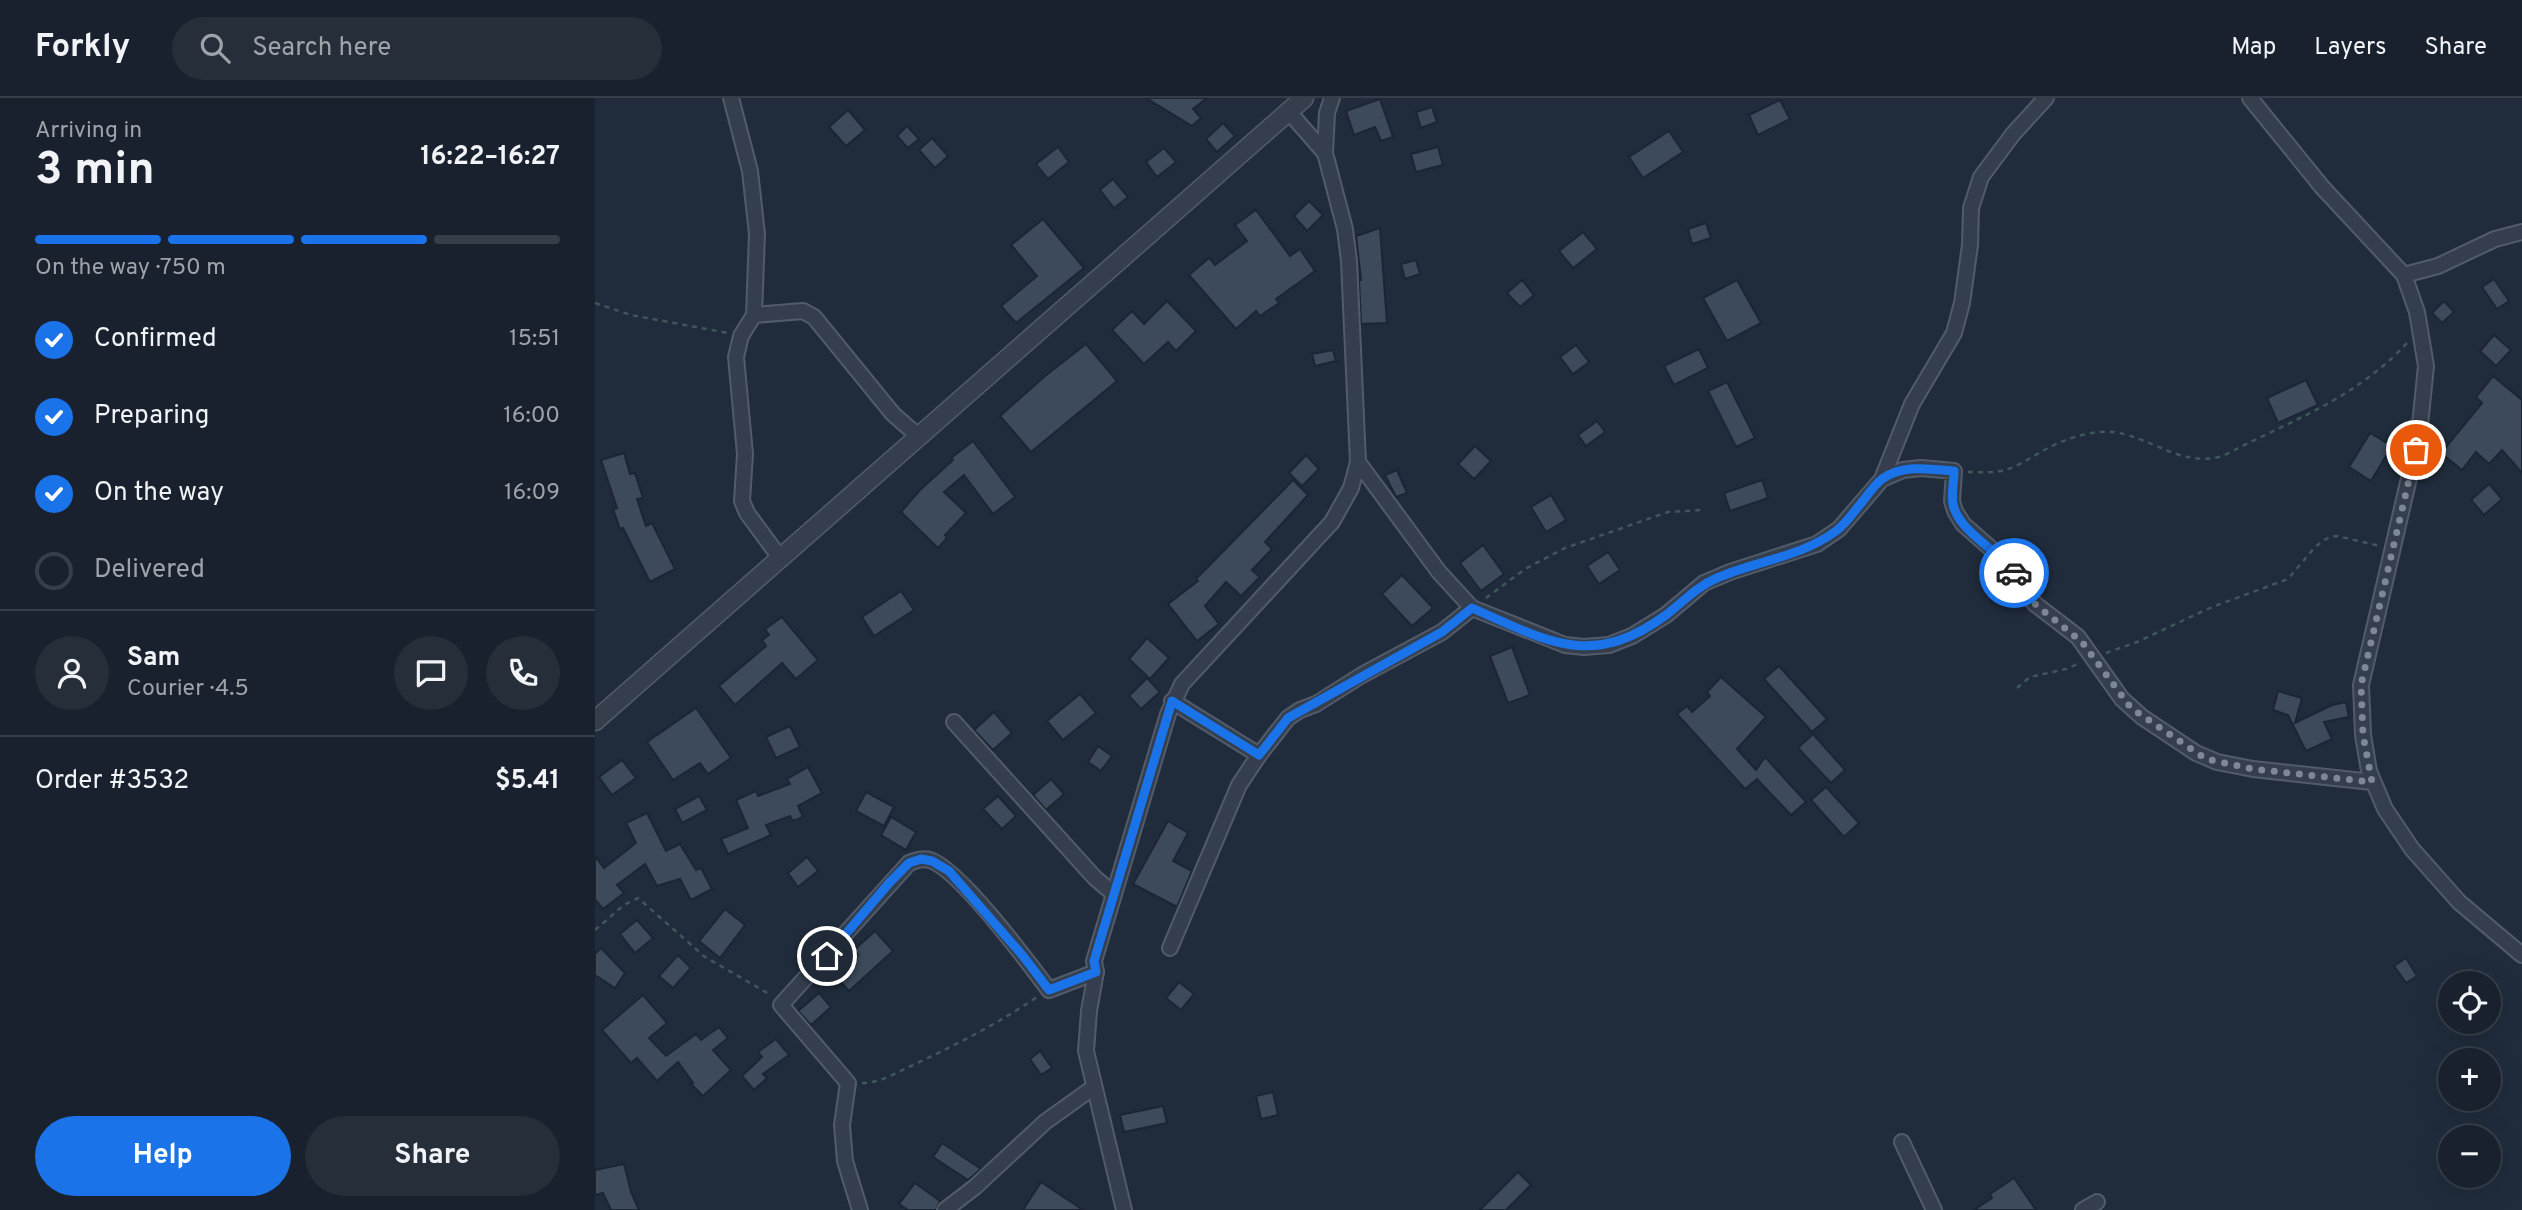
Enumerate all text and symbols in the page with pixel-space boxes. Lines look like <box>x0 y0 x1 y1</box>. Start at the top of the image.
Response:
search box <box>172 17 662 80</box>
text: Forkly <box>35 27 130 69</box>
icon: search <box>196 29 234 67</box>
text: Search here <box>252 32 391 65</box>
text: Map <box>2231 33 2276 63</box>
text: Layers <box>2314 33 2386 63</box>
text: Share <box>2424 33 2487 63</box>
text: Arriving in <box>35 117 142 146</box>
text: 16:22–16:27 <box>420 141 560 174</box>
text: 3 min <box>35 142 155 201</box>
text: On the way · 750 m <box>35 254 226 283</box>
icon: check <box>35 321 73 359</box>
text: Confirmed <box>94 323 217 356</box>
text: 15:51 <box>509 325 560 354</box>
icon: check <box>35 398 73 436</box>
text: Preparing <box>94 400 209 433</box>
text: 16:00 <box>503 402 560 431</box>
pin <box>2386 420 2446 480</box>
icon: bag <box>2397 431 2435 469</box>
icon: check <box>35 475 73 513</box>
text: On the way <box>94 477 224 510</box>
text: 16:09 <box>504 479 560 508</box>
courier <box>1979 538 2049 608</box>
text: Delivered <box>94 554 205 587</box>
icon: car <box>1995 554 2033 592</box>
button: person <box>35 636 109 710</box>
button: chat <box>394 636 468 710</box>
button: phone <box>486 636 560 710</box>
text: Sam <box>127 642 180 675</box>
text: Courier · 4.5 <box>127 675 249 704</box>
text: Order #3532 <box>35 765 189 798</box>
text: $5.41 <box>495 765 560 798</box>
pin <box>797 926 857 986</box>
icon: home <box>808 937 846 975</box>
map controls <box>2438 971 2501 1188</box>
button: locate <box>2438 971 2501 1034</box>
button: + <box>2438 1048 2501 1111</box>
button: Help <box>35 1116 291 1196</box>
button: Share <box>305 1116 560 1196</box>
button: − <box>2438 1125 2501 1188</box>

